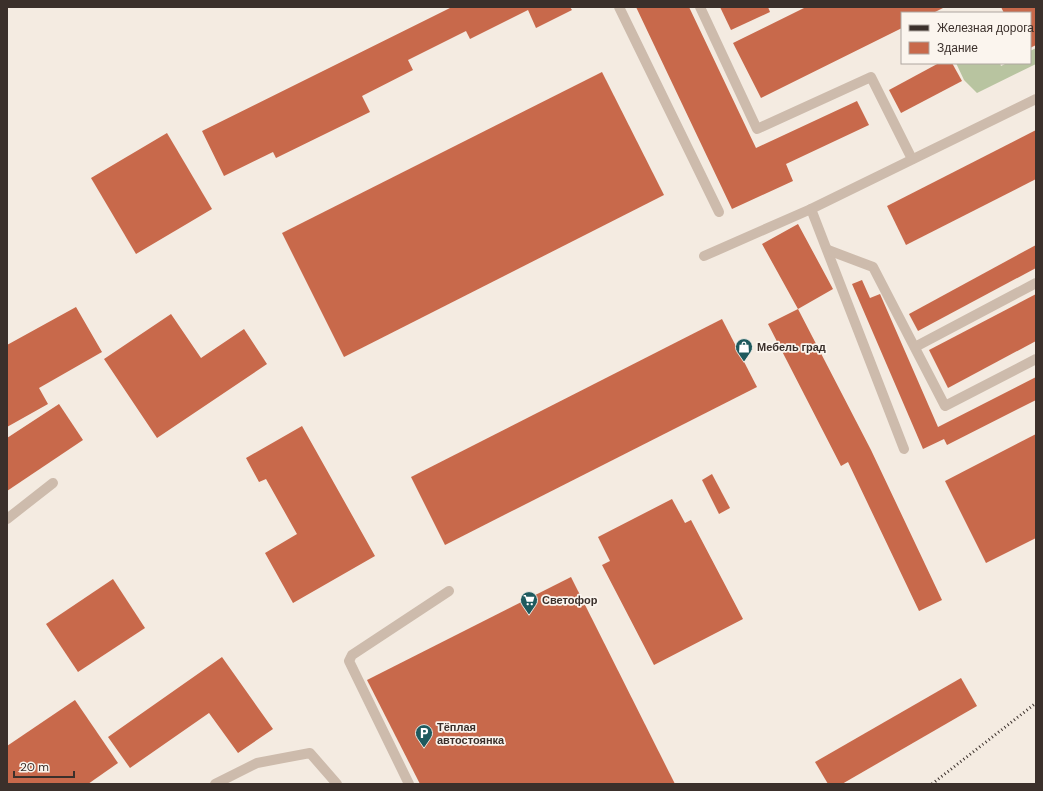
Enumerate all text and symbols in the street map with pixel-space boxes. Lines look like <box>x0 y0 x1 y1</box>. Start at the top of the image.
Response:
legend <box>901 12 1031 64</box>
text: Железная дорога <box>937 20 1034 36</box>
text: Здание <box>937 40 978 56</box>
shop icon: Мебель град <box>734 337 754 362</box>
place label: Мебель град <box>757 340 826 354</box>
supermarket icon: Светофор <box>519 590 539 615</box>
place label: Светофор <box>542 593 598 607</box>
place label: Тёплая автостоянка <box>437 720 505 747</box>
parking icon: Тёплая автостоянка <box>414 723 434 748</box>
scale bar <box>14 753 74 779</box>
text: 20 m <box>20 759 49 775</box>

